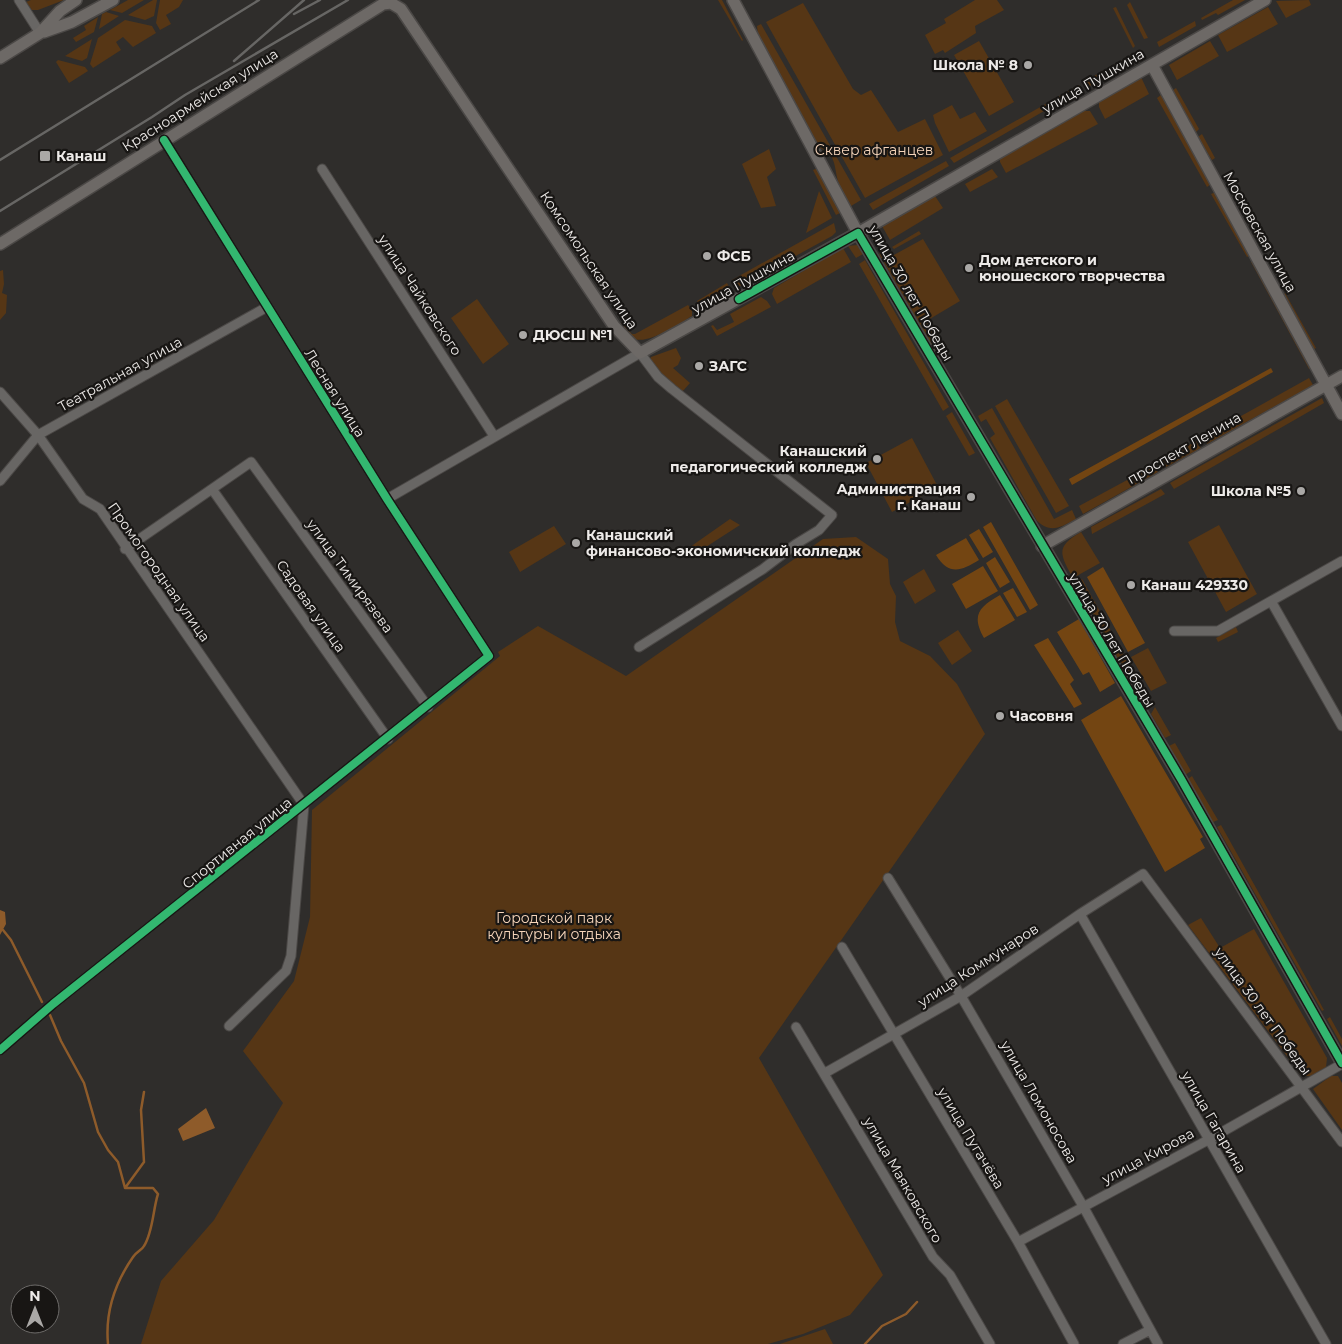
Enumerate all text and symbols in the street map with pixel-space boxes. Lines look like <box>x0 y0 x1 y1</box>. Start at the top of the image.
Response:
street label: улица Пушкина <box>1038 44 1147 118</box>
street label: Красноармейская улица <box>119 45 281 155</box>
place label: Школа № 8 <box>933 56 1018 74</box>
marker: Школа № 8 <box>1022 59 1034 71</box>
park label: Сквер афганцев <box>815 141 933 159</box>
place label: Канаш <box>56 147 106 165</box>
marker: Канаш <box>38 149 52 163</box>
street label: Московская улица <box>1219 168 1301 296</box>
street label: Комсомольская улица <box>536 188 642 332</box>
street label: улица 30 лет Победы <box>864 221 957 364</box>
street label: улица Чайковского <box>374 230 466 359</box>
street label: улица Пушкина <box>687 246 798 318</box>
place label: ФСБ <box>717 247 751 265</box>
marker: ФСБ <box>701 250 713 262</box>
place label: Дом детского и юношеского творчества <box>979 251 1165 285</box>
marker: Дом детского и юношеского творчества <box>963 262 975 274</box>
place label: ДЮСШ №1 <box>533 326 613 344</box>
marker: ДЮСШ №1 <box>517 329 529 341</box>
street label: Театральная улица <box>55 333 185 415</box>
street label: Лесная улица <box>301 345 369 441</box>
place label: ЗАГС <box>708 357 747 375</box>
marker: ЗАГС <box>693 360 705 372</box>
street label: проспект Ленина <box>1124 408 1244 488</box>
place label: Канашский педагогический колледж <box>670 442 867 476</box>
marker: Канашский педагогический колледж <box>871 453 883 465</box>
place label: Администрация г. Канаш <box>837 480 961 514</box>
place label: Школа №5 <box>1211 482 1291 500</box>
marker: Школа №5 <box>1295 485 1307 497</box>
marker: Администрация г. Канаш <box>965 491 977 503</box>
street label: Промогородная улица <box>104 499 214 645</box>
street label: улица Тимирязева <box>302 515 397 636</box>
place label: Канашский финансово-экономичский колледж <box>586 526 861 560</box>
marker: Канашский финансово-экономичский колледж <box>570 537 582 549</box>
street label: Садовая улица <box>272 556 350 656</box>
street label: улица 30 лет Победы <box>1064 569 1159 711</box>
place label: Канаш 429330 <box>1141 576 1248 594</box>
marker: Канаш 429330 <box>1125 579 1137 591</box>
place label: Часовня <box>1010 707 1073 725</box>
marker: Часовня <box>994 710 1006 722</box>
street label: Спортивная улица <box>179 793 295 893</box>
park label: Городской парк культуры и отдыха <box>487 909 621 943</box>
street label: улица Коммунаров <box>913 919 1042 1011</box>
street label: улица 30 лет Победы <box>1210 943 1316 1079</box>
street label: улица Ломоносова <box>996 1036 1082 1167</box>
street label: улица Гагарина <box>1177 1067 1250 1176</box>
street label: улица Пугачёва <box>933 1083 1008 1192</box>
street label: улица Маяковского <box>859 1113 947 1246</box>
street label: улица Кирова <box>1098 1124 1197 1188</box>
north arrow <box>10 1284 60 1334</box>
text: N <box>29 1287 41 1305</box>

